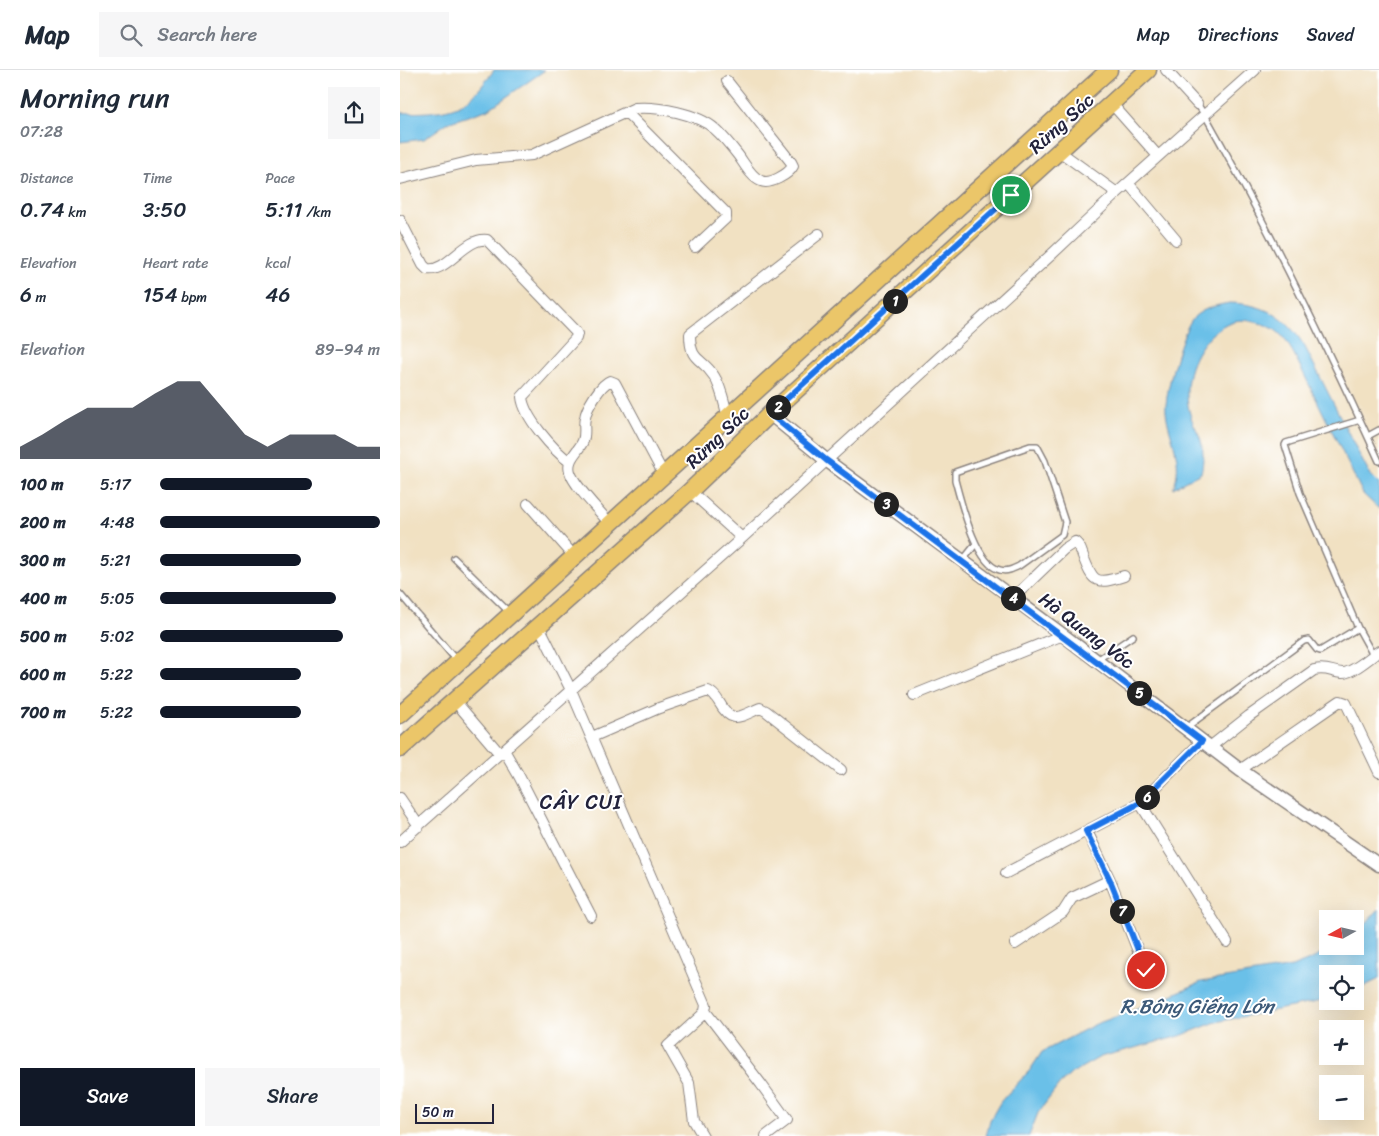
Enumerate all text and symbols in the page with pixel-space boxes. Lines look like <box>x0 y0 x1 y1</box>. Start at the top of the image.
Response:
search box <box>99 12 449 57</box>
text: Map <box>25 14 69 56</box>
text: Search here <box>157 18 257 51</box>
text: Map <box>1137 19 1170 51</box>
text: Directions <box>1198 19 1279 51</box>
text: Saved <box>1307 19 1354 51</box>
icon: search <box>117 21 145 49</box>
text: Morning run <box>20 73 170 122</box>
street label: Rừng Sác <box>1021 84 1102 162</box>
button: share <box>328 87 380 139</box>
text: 07:28 <box>20 117 63 146</box>
text: Distance <box>20 166 73 191</box>
text: Time <box>143 166 172 191</box>
text: Pace <box>265 166 295 191</box>
pin <box>990 174 1032 216</box>
icon: arrive <box>997 181 1025 209</box>
text: 0.74 <box>20 191 65 229</box>
text: 3:50 <box>143 191 187 229</box>
text: 5:11 <box>265 191 303 229</box>
text: km <box>65 200 87 225</box>
text: /km <box>303 200 331 225</box>
text: Elevation <box>20 251 77 276</box>
text: Heart rate <box>143 251 208 276</box>
text: kcal <box>265 251 291 276</box>
text: 6 <box>20 276 32 314</box>
text: 154 <box>143 276 178 314</box>
text: 46 <box>265 276 290 314</box>
text: m <box>32 285 46 310</box>
text: bpm <box>178 285 207 310</box>
pin: 1 <box>882 288 908 314</box>
text: 1 <box>892 289 899 314</box>
text: Elevation <box>20 335 85 364</box>
text: 89–94 m <box>315 335 380 364</box>
pin: 2 <box>766 394 790 420</box>
text: 2 <box>774 395 783 420</box>
street label: Rừng Sác <box>677 398 758 477</box>
text: 100 m <box>20 470 64 499</box>
text: 5:17 <box>100 470 131 499</box>
pin: 3 <box>874 492 898 516</box>
text: 3 <box>883 492 890 517</box>
text: 200 m <box>20 508 66 537</box>
text: 4:48 <box>100 508 134 537</box>
text: 300 m <box>20 546 65 575</box>
text: 5:21 <box>100 546 131 575</box>
street label: Hà Quang Vóc <box>1031 583 1142 678</box>
text: 400 m <box>20 584 67 613</box>
text: 5:05 <box>100 584 135 613</box>
pin: 4 <box>1000 586 1026 610</box>
text: 4 <box>1009 586 1018 611</box>
text: 500 m <box>20 622 66 651</box>
text: 5:02 <box>100 622 134 651</box>
text: 600 m <box>20 660 66 689</box>
text: 5:22 <box>100 660 133 689</box>
pin: 5 <box>1126 680 1152 706</box>
text: 5 <box>1135 681 1144 706</box>
text: 700 m <box>20 698 66 727</box>
text: 5:22 <box>100 698 133 727</box>
pin: 6 <box>1134 784 1160 810</box>
district label: CÂY CUI <box>540 785 622 820</box>
text: 6 <box>1144 785 1151 810</box>
pin: 7 <box>1110 898 1134 924</box>
text: 7 <box>1119 899 1127 924</box>
north arrow <box>1319 910 1364 955</box>
map controls <box>1319 910 1364 1120</box>
pin <box>1125 949 1167 991</box>
icon: check <box>1132 956 1160 984</box>
button: locate <box>1319 965 1364 1010</box>
water label: R.Bông Giếng Lớn <box>1120 989 1276 1024</box>
button: + <box>1319 1020 1364 1065</box>
button: Save <box>20 1068 195 1126</box>
button: Share <box>205 1068 380 1126</box>
button: − <box>1319 1075 1364 1120</box>
text: 50 m <box>422 1100 454 1125</box>
scale bar <box>415 1101 494 1124</box>

